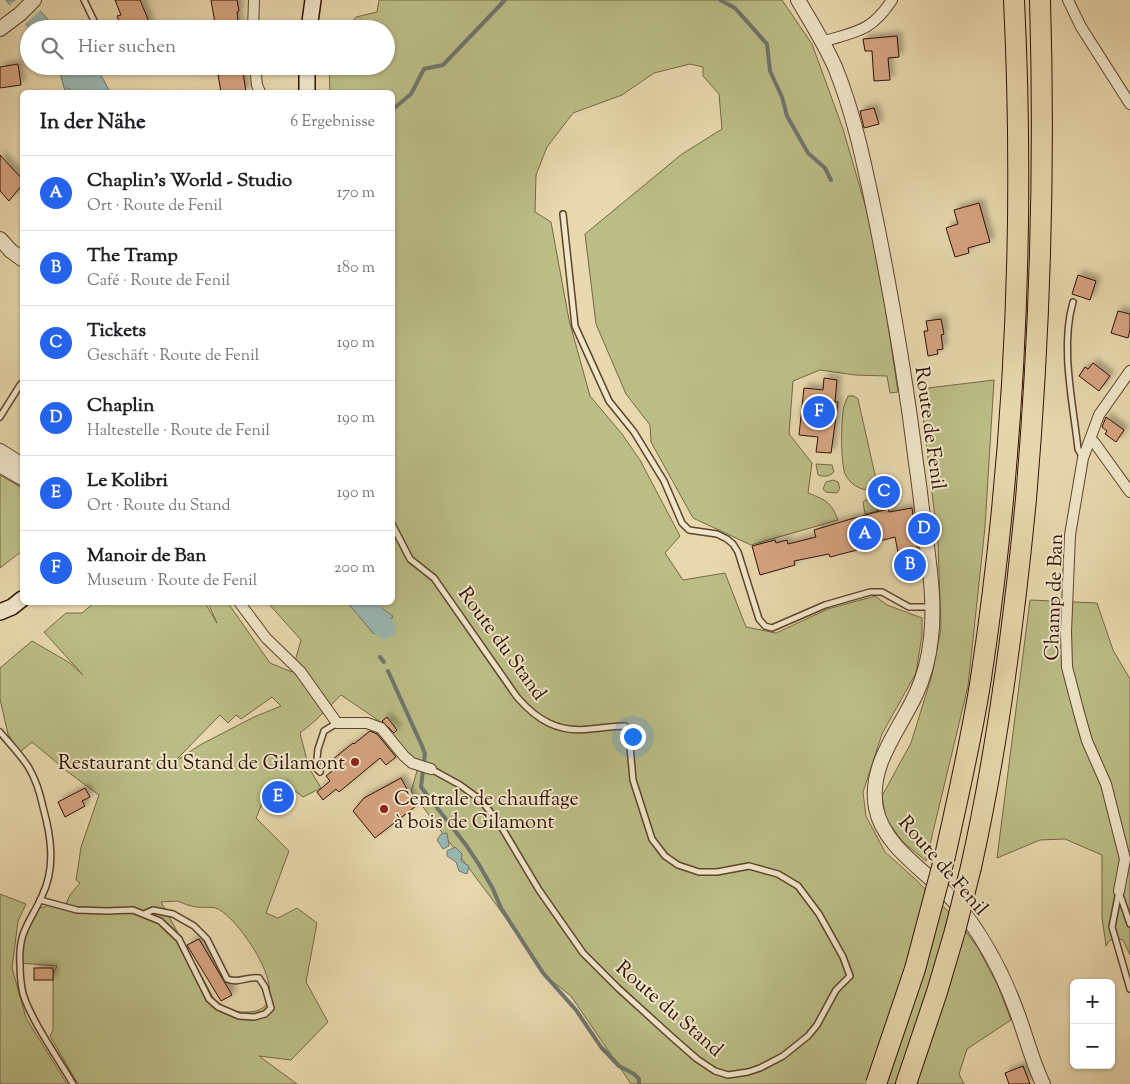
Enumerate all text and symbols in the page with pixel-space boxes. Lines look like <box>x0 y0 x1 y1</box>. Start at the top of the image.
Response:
search box <box>20 20 395 75</box>
icon: search <box>38 34 66 62</box>
text: Hier suchen <box>78 34 176 61</box>
text: In der Nähe <box>40 108 146 138</box>
text: 6 Ergebnisse <box>290 111 375 134</box>
text: Chaplin's World - Studio <box>87 168 292 195</box>
text: A <box>50 182 63 205</box>
text: 170 m <box>337 182 375 205</box>
text: Ort · Route de Fenil <box>87 195 223 218</box>
text: The Tramp <box>87 243 178 270</box>
text: B <box>51 257 61 280</box>
text: 180 m <box>336 257 375 280</box>
text: Café · Route de Fenil <box>87 270 230 293</box>
text: Tickets <box>87 318 146 345</box>
text: C <box>50 332 62 355</box>
text: 190 m <box>337 332 375 355</box>
text: Geschäft · Route de Fenil <box>87 345 259 368</box>
street label: Route de Fenil <box>905 365 952 492</box>
text: Chaplin <box>87 393 154 420</box>
pin: F <box>803 393 835 431</box>
text: D <box>50 407 62 430</box>
text: 190 m <box>337 407 375 430</box>
text: Haltestelle · Route de Fenil <box>87 420 270 443</box>
text: Le Kolibri <box>87 468 168 495</box>
pin: C <box>868 473 900 511</box>
text: E <box>51 482 61 505</box>
text: 190 m <box>337 482 375 505</box>
text: Ort · Route du Stand <box>87 495 231 518</box>
pin: D <box>908 510 940 548</box>
pin: A <box>849 515 881 553</box>
street label: Champ de Ban <box>1039 533 1072 661</box>
text: Manoir de Ban <box>87 543 207 570</box>
pin: B <box>894 546 926 584</box>
text: F <box>52 557 60 580</box>
text: 200 m <box>334 557 375 580</box>
text: Museum · Route de Fenil <box>87 570 257 593</box>
street label: Route du Stand <box>450 582 552 707</box>
your location <box>620 724 646 750</box>
place label: Restaurant du Stand de Gilamont <box>58 750 345 779</box>
marker: Restaurant du Stand de Gilamont <box>349 756 361 768</box>
pin: E <box>262 778 294 816</box>
place label: Centrale de chauffage à bois de Gilamont <box>394 786 579 838</box>
marker: Centrale de chauffage à bois de Gilamont <box>378 803 390 815</box>
street label: Route de Fenil <box>890 810 994 923</box>
street label: Route du Stand <box>608 955 729 1065</box>
map controls <box>1070 979 1115 1069</box>
button: + <box>1070 979 1115 1024</box>
button: − <box>1070 1024 1115 1069</box>

